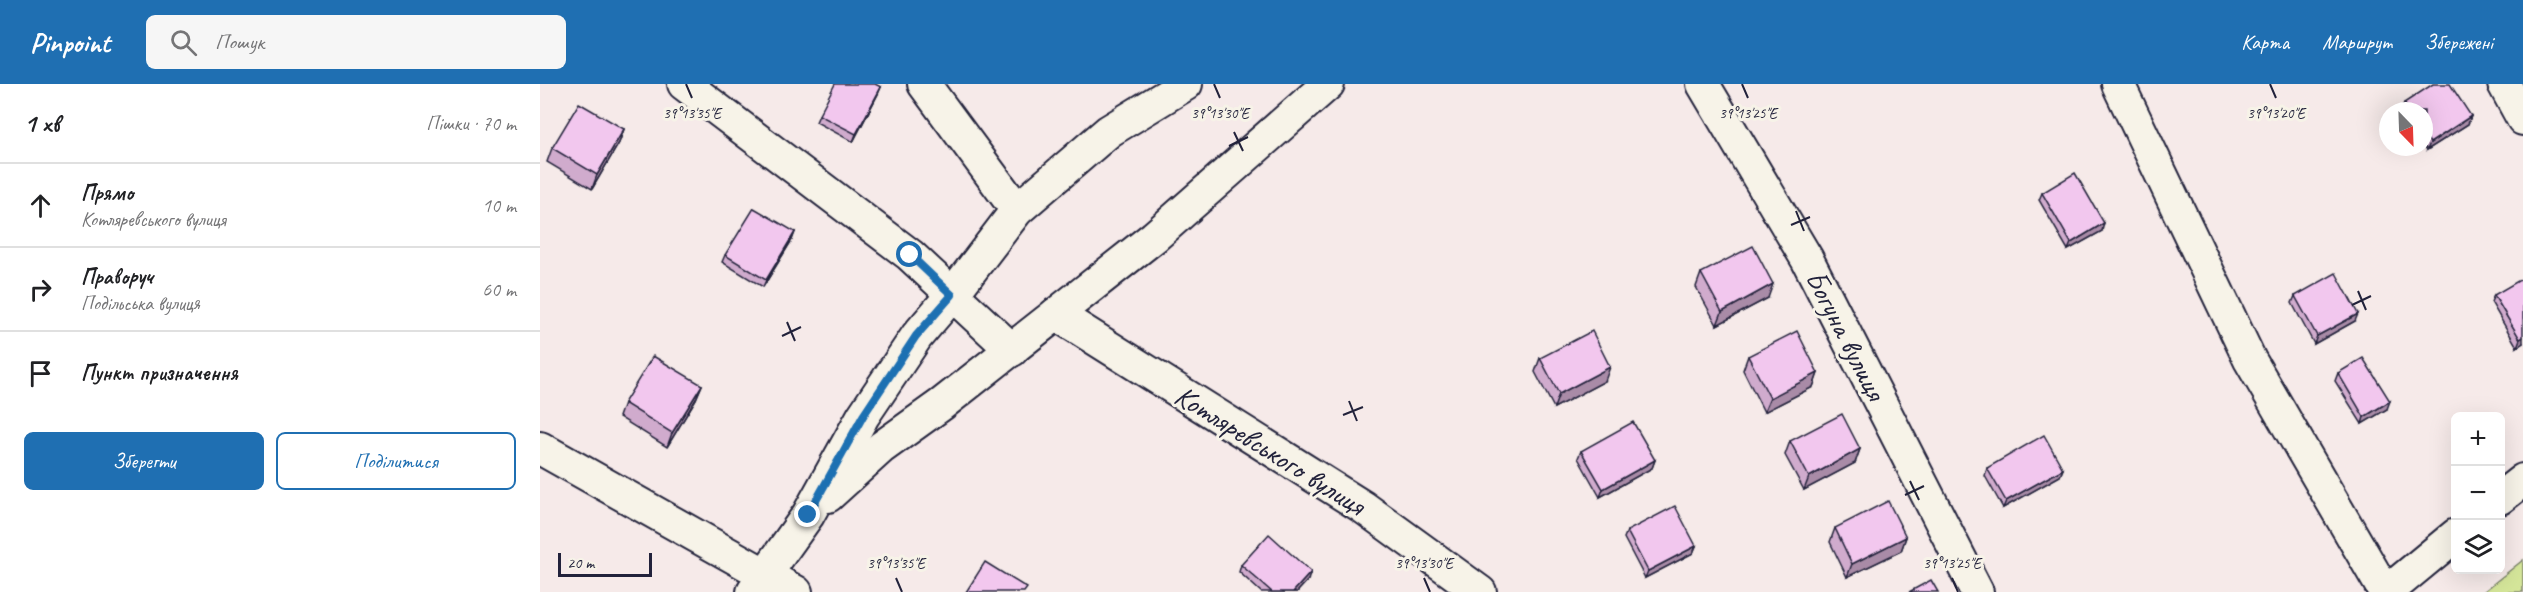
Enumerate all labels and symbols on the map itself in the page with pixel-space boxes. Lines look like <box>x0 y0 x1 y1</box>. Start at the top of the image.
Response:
north arrow <box>2379 102 2433 156</box>
text: 39°13'35"E <box>663 104 723 123</box>
text: 39°13'30"E <box>1191 104 1251 123</box>
text: 39°13'25"E <box>1719 104 1779 123</box>
text: 39°13'20"E <box>2247 104 2307 123</box>
route start <box>896 241 922 267</box>
street label: Богуна вулиця <box>1797 264 1896 409</box>
street label: Котляревського вулиця <box>1168 376 1374 525</box>
route end <box>794 501 820 527</box>
scale bar <box>558 550 652 578</box>
text: 39°13'35"E <box>867 554 927 573</box>
text: 39°13'30"E <box>1395 554 1455 573</box>
text: 39°13'25"E <box>1923 554 1983 573</box>

